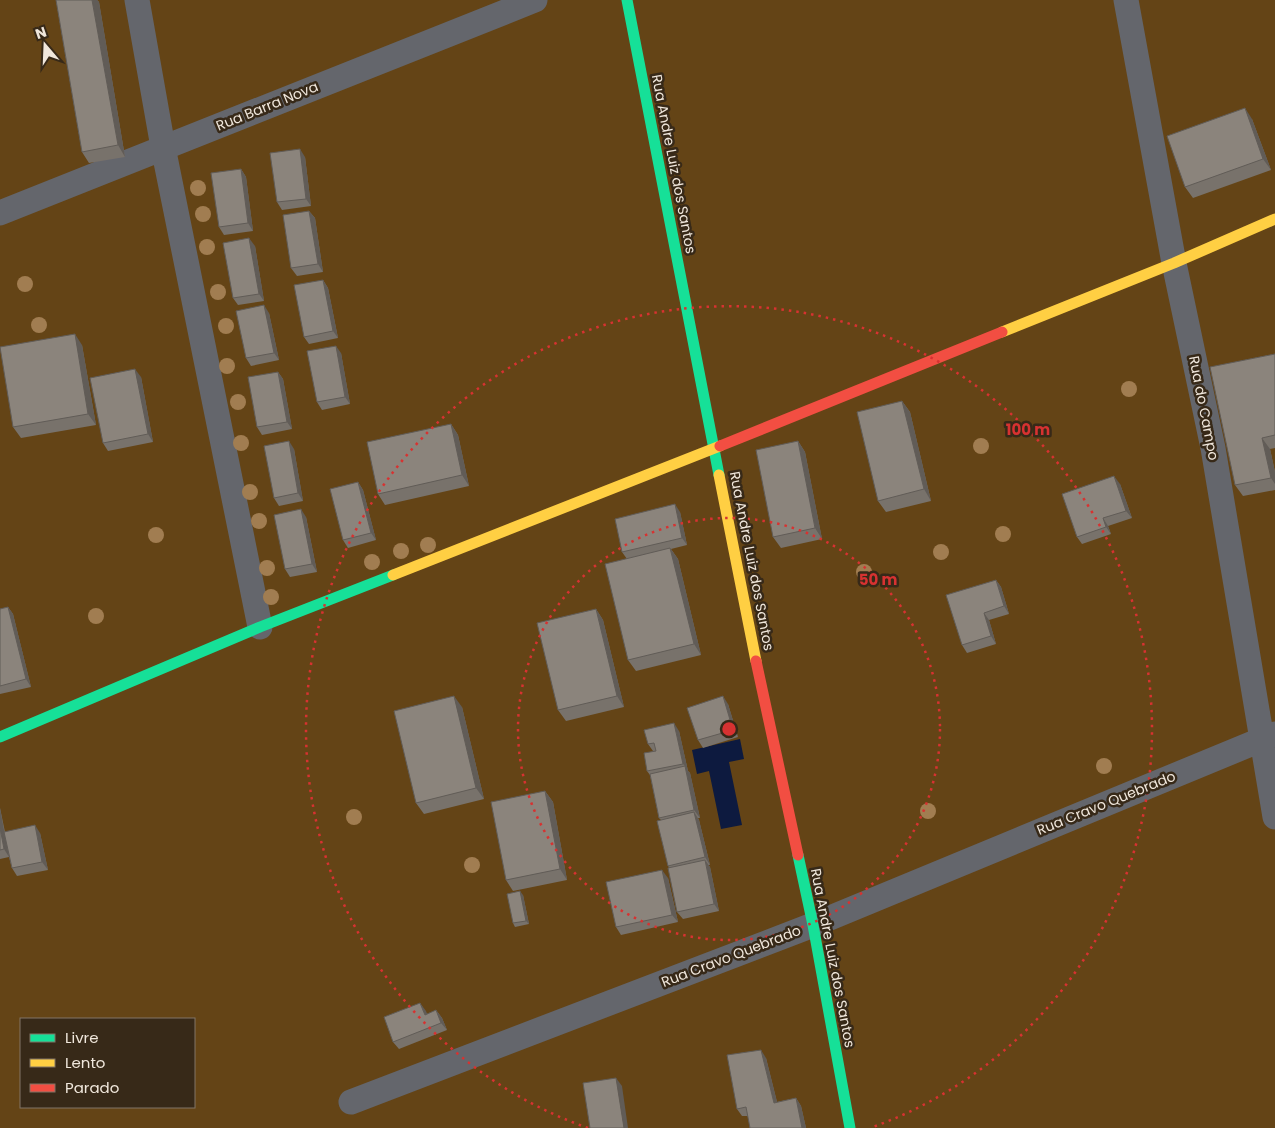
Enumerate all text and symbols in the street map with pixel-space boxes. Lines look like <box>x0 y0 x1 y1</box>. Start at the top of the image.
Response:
north arrow <box>20 20 70 70</box>
text: N <box>33 22 49 44</box>
street label: Rua Andre Luiz dos Santos <box>647 73 701 255</box>
street label: Rua Barra Nova <box>213 76 321 136</box>
street label: Rua do Campo <box>1184 354 1224 462</box>
text: 100 m <box>1006 419 1050 440</box>
street label: Rua Andre Luiz dos Santos <box>725 470 779 652</box>
text: 50 m <box>859 569 897 590</box>
centre of rings <box>720 720 738 738</box>
street label: Rua Cravo Quebrado <box>1034 766 1178 840</box>
street label: Rua Andre Luiz dos Santos <box>806 867 860 1049</box>
street label: Rua Cravo Quebrado <box>658 920 804 992</box>
legend <box>20 1018 195 1108</box>
text: Livre <box>65 1027 98 1048</box>
text: Lento <box>65 1052 105 1073</box>
text: Parado <box>65 1077 119 1098</box>

